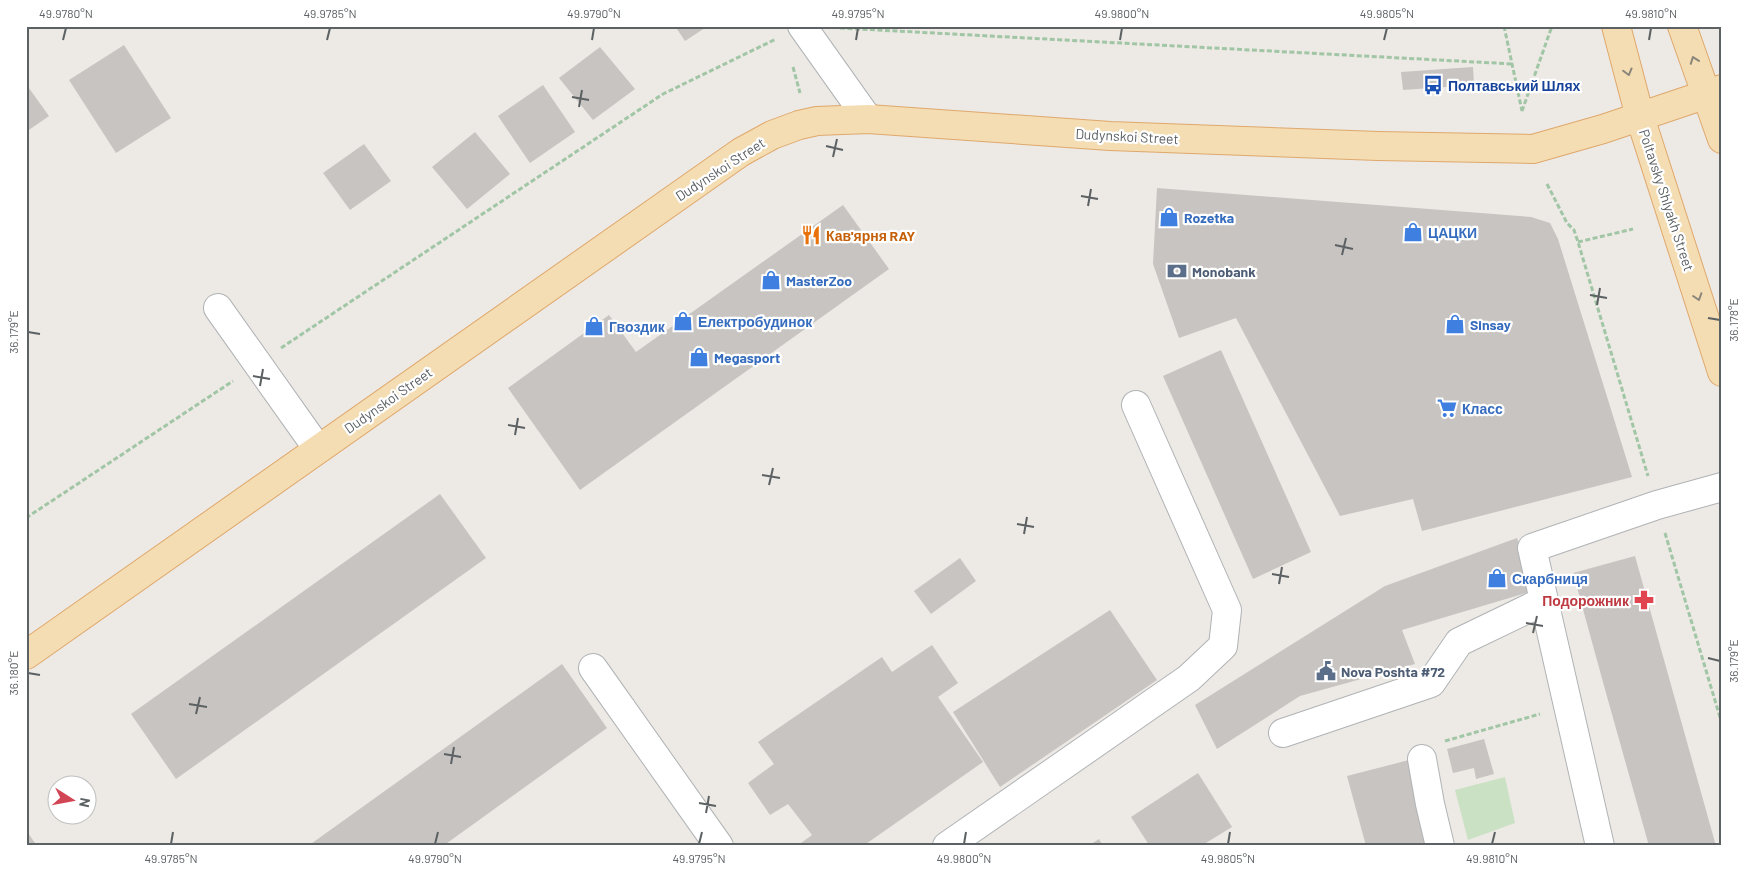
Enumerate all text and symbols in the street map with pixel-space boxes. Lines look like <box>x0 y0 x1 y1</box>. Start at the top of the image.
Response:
text: 49.9780°N <box>39 6 93 20</box>
text: 49.9785°N <box>303 6 357 20</box>
text: 49.9790°N <box>567 6 621 20</box>
text: 49.9795°N <box>831 6 885 20</box>
text: 49.9800°N <box>1095 6 1149 20</box>
text: 49.9805°N <box>1360 6 1414 20</box>
text: 49.9810°N <box>1625 6 1677 20</box>
one-way arrow <box>1690 56 1700 65</box>
one-way arrow <box>1622 67 1633 76</box>
bus stop icon: Полтавський Шлях <box>1422 74 1444 96</box>
place label: Полтавський Шлях <box>1448 77 1581 94</box>
street label: Dudynskoi Street <box>1075 125 1179 147</box>
street label: Poltavsky Shlyakh Street <box>1636 127 1698 273</box>
street label: Dudynskoi Street <box>672 134 768 204</box>
shop icon: Rozetka <box>1158 206 1180 228</box>
place label: Rozetka <box>1184 209 1234 226</box>
shop icon: ЦАЦКИ <box>1402 221 1424 243</box>
restaurant icon: Кав'ярня RAY <box>800 224 822 246</box>
place label: ЦАЦКИ <box>1428 224 1477 241</box>
place label: Кав'ярня RAY <box>826 227 916 244</box>
bank icon: Monobank <box>1166 260 1188 282</box>
place label: Monobank <box>1192 263 1256 280</box>
shop icon: MasterZoo <box>760 269 782 291</box>
place label: MasterZoo <box>786 272 852 289</box>
one-way arrow <box>1692 292 1702 301</box>
text: 36.178°E <box>1726 298 1740 342</box>
text: 36.179°E <box>6 310 20 354</box>
shop icon: Електробудинок <box>672 310 694 332</box>
place label: Електробудинок <box>698 313 813 330</box>
shop icon: Sinsay <box>1444 313 1466 335</box>
shop icon: Гвоздик <box>583 315 605 337</box>
place label: Sinsay <box>1470 316 1511 333</box>
place label: Гвоздик <box>609 318 666 335</box>
shop icon: Megasport <box>688 346 710 368</box>
place label: Megasport <box>714 349 780 366</box>
street label: Dudynskoi Street <box>341 363 435 437</box>
supermarket icon: Класс <box>1436 397 1458 419</box>
place label: Класс <box>1462 400 1503 417</box>
shop icon: Скарбниця <box>1486 567 1508 589</box>
place label: Скарбниця <box>1512 570 1588 587</box>
pharmacy icon: Подорожник <box>1633 589 1655 611</box>
place label: Подорожник <box>1542 592 1630 609</box>
text: 36.179°E <box>1726 639 1740 683</box>
text: 36.180°E <box>6 651 20 695</box>
public building icon: Nova Poshta #72 <box>1315 660 1337 682</box>
place label: Nova Poshta #72 <box>1341 663 1445 680</box>
north arrow <box>48 774 98 824</box>
text: N <box>76 796 94 809</box>
text: 49.9785°N <box>144 851 198 865</box>
text: 49.9790°N <box>408 851 462 865</box>
text: 49.9795°N <box>672 851 726 865</box>
text: 49.9800°N <box>937 851 991 865</box>
text: 49.9805°N <box>1201 851 1255 865</box>
text: 49.9810°N <box>1466 851 1518 865</box>

